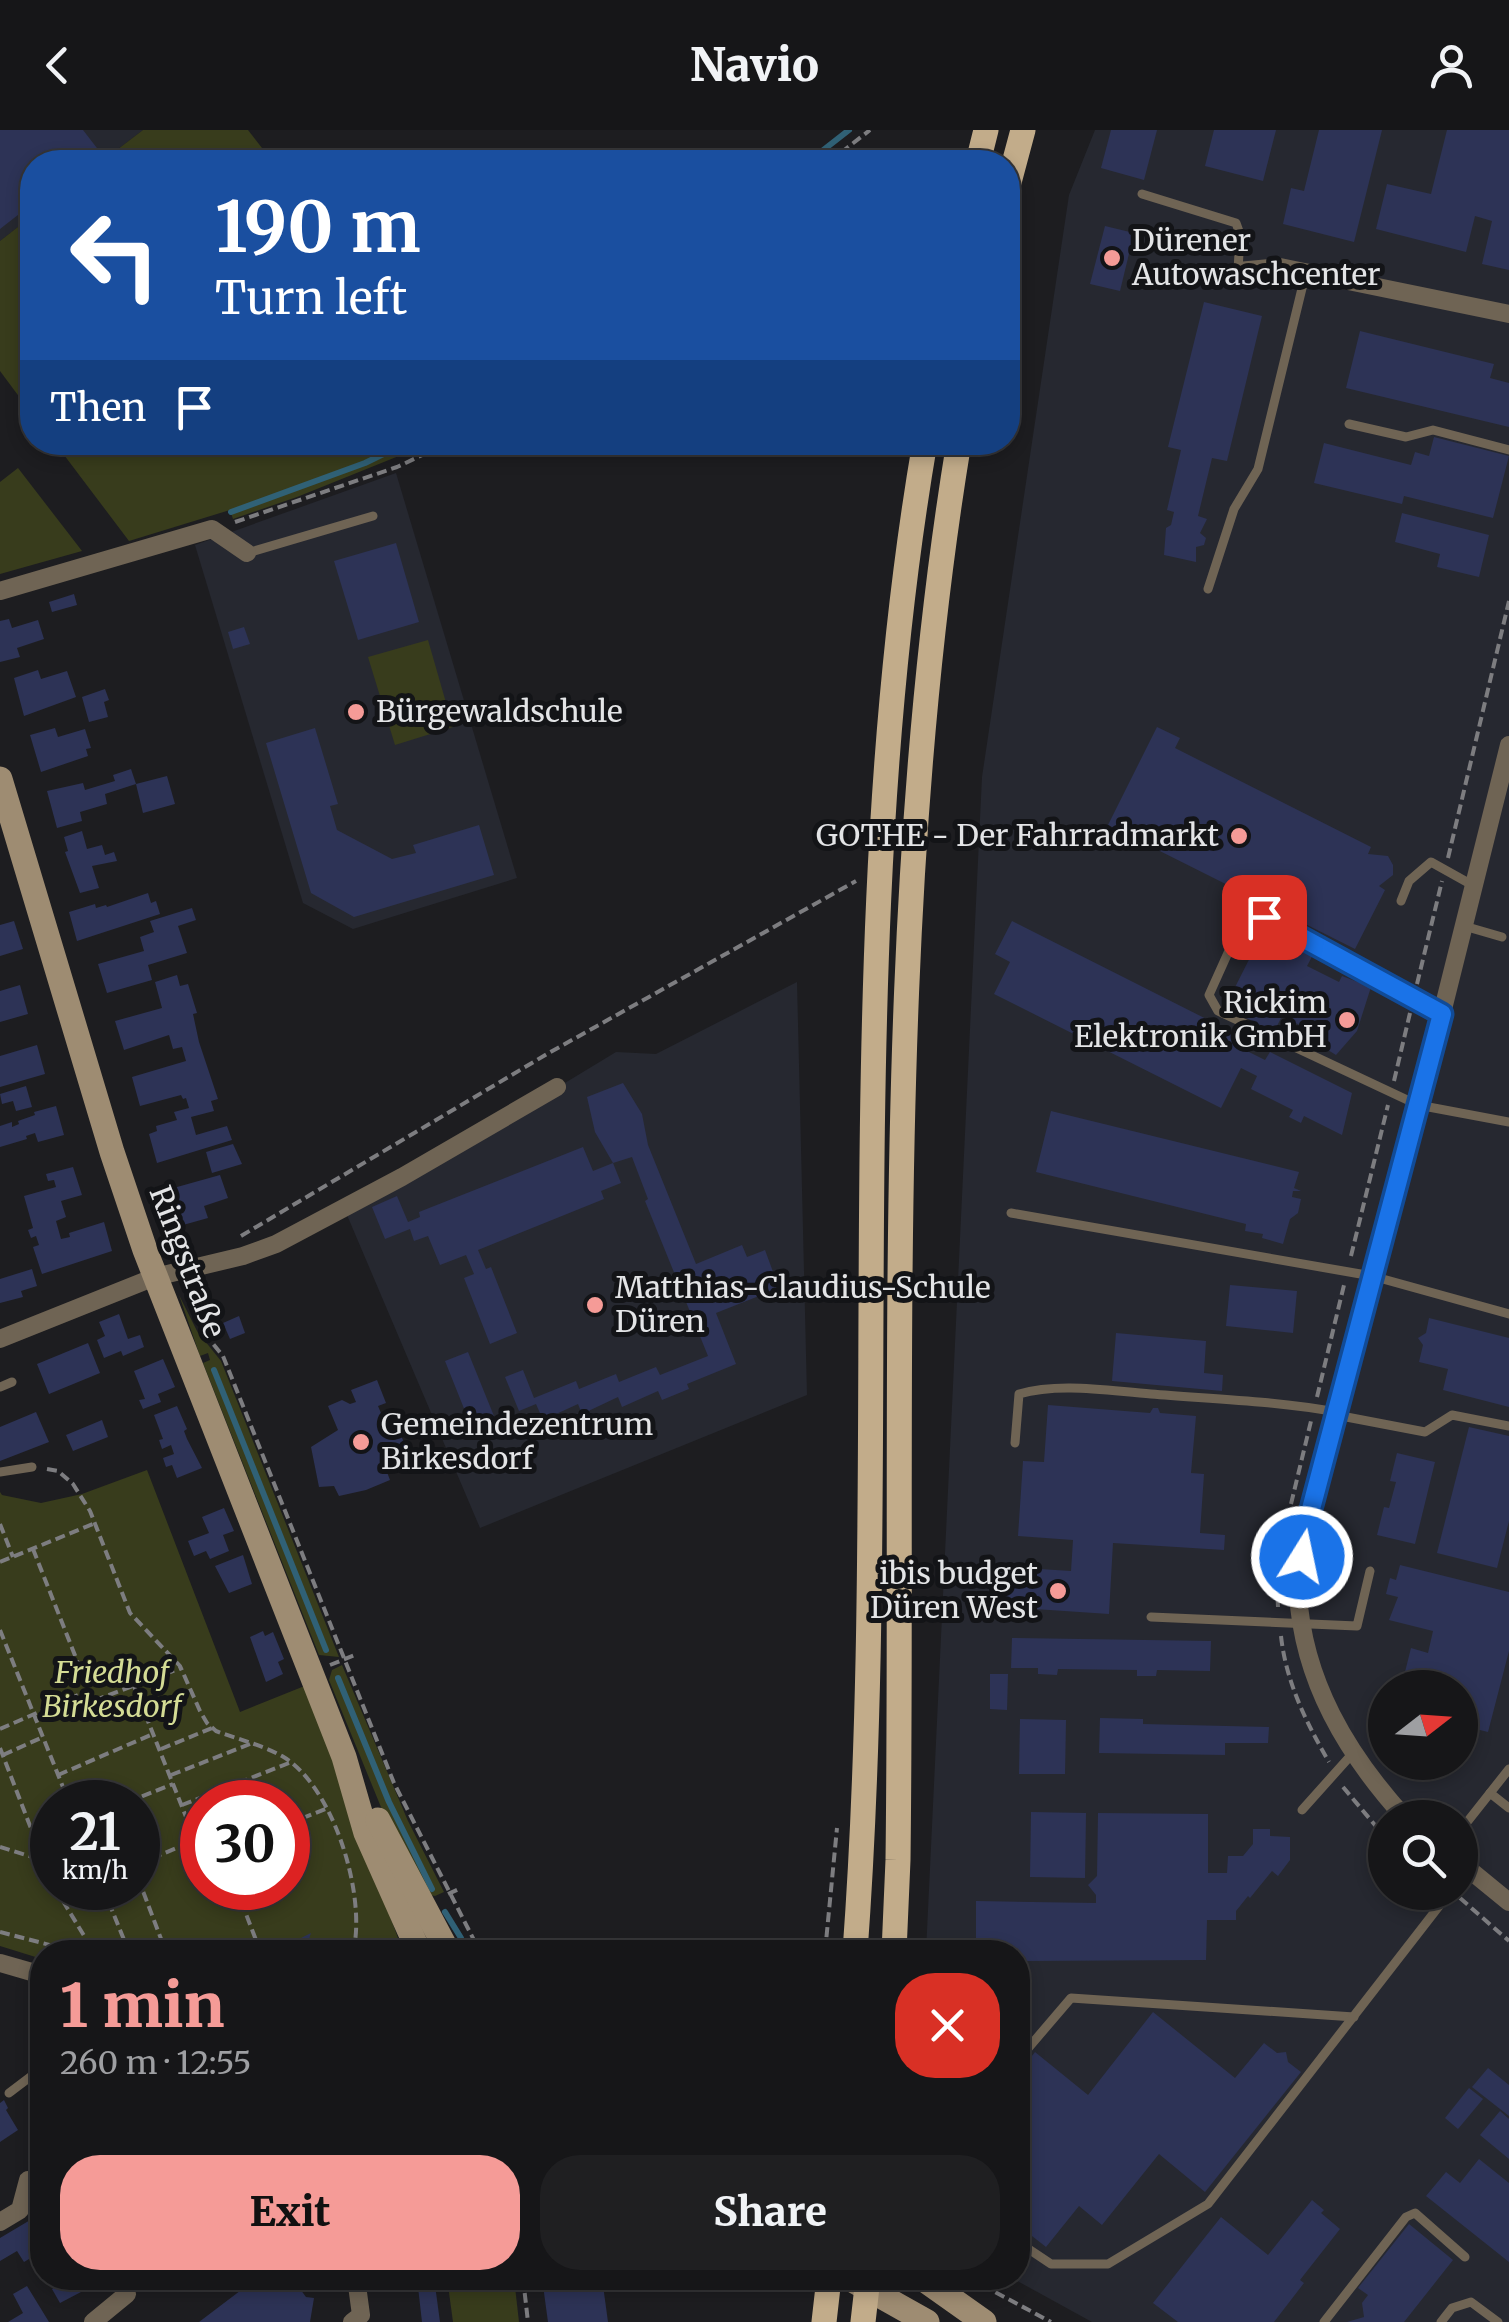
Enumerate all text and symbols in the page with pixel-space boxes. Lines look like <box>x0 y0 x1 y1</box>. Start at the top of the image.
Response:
text: Navio <box>690 37 819 93</box>
icon: back <box>30 38 85 93</box>
icon: person <box>1424 38 1479 93</box>
text: 190 m <box>215 183 421 271</box>
icon: left <box>50 190 180 320</box>
place label: Dürener Autowaschcenter <box>1131 221 1381 293</box>
marker: Dürener Autowaschcenter <box>1101 247 1123 269</box>
text: Turn left <box>215 270 407 326</box>
icon: arrive <box>167 380 222 435</box>
text: Then <box>50 384 147 431</box>
place label: Bürgewaldschule <box>376 692 623 730</box>
marker: Bürgewaldschule <box>345 701 367 723</box>
place label: GOTHE - Der Fahrradmarkt <box>816 816 1219 854</box>
marker: GOTHE - Der Fahrradmarkt <box>1228 825 1250 847</box>
pin <box>1222 875 1307 960</box>
icon: arrive <box>1237 890 1292 945</box>
place label: Rickim Elektronik GmbH <box>1074 983 1327 1055</box>
marker: Rickim Elektronik GmbH <box>1336 1009 1358 1031</box>
street label: Ringstraße <box>142 1180 234 1343</box>
place label: Matthias-Claudius-Schule Düren <box>615 1268 991 1340</box>
marker: Matthias-Claudius-Schule Düren <box>584 1294 606 1316</box>
place label: Gemeindezentrum Birkesdorf <box>381 1405 653 1477</box>
marker: Gemeindezentrum Birkesdorf <box>350 1431 372 1453</box>
position arrow <box>1250 1505 1354 1609</box>
place label: ibis budget Düren West <box>870 1554 1038 1626</box>
marker: ibis budget Düren West <box>1047 1580 1069 1602</box>
park label: Friedhof Birkesdorf <box>42 1653 185 1725</box>
north arrow <box>1368 1670 1478 1780</box>
map controls <box>1368 1670 1478 1910</box>
speed limit sign: 30 <box>180 1780 310 1910</box>
button: search <box>1368 1800 1478 1910</box>
text: 21 <box>69 1801 121 1864</box>
text: km/h <box>62 1854 128 1886</box>
text: 1 min <box>60 1968 224 2043</box>
button: close <box>895 1973 1000 2078</box>
text: 260 m · 12:55 <box>60 2043 251 2083</box>
button: Exit <box>60 2155 520 2270</box>
button: Share <box>540 2155 1000 2270</box>

